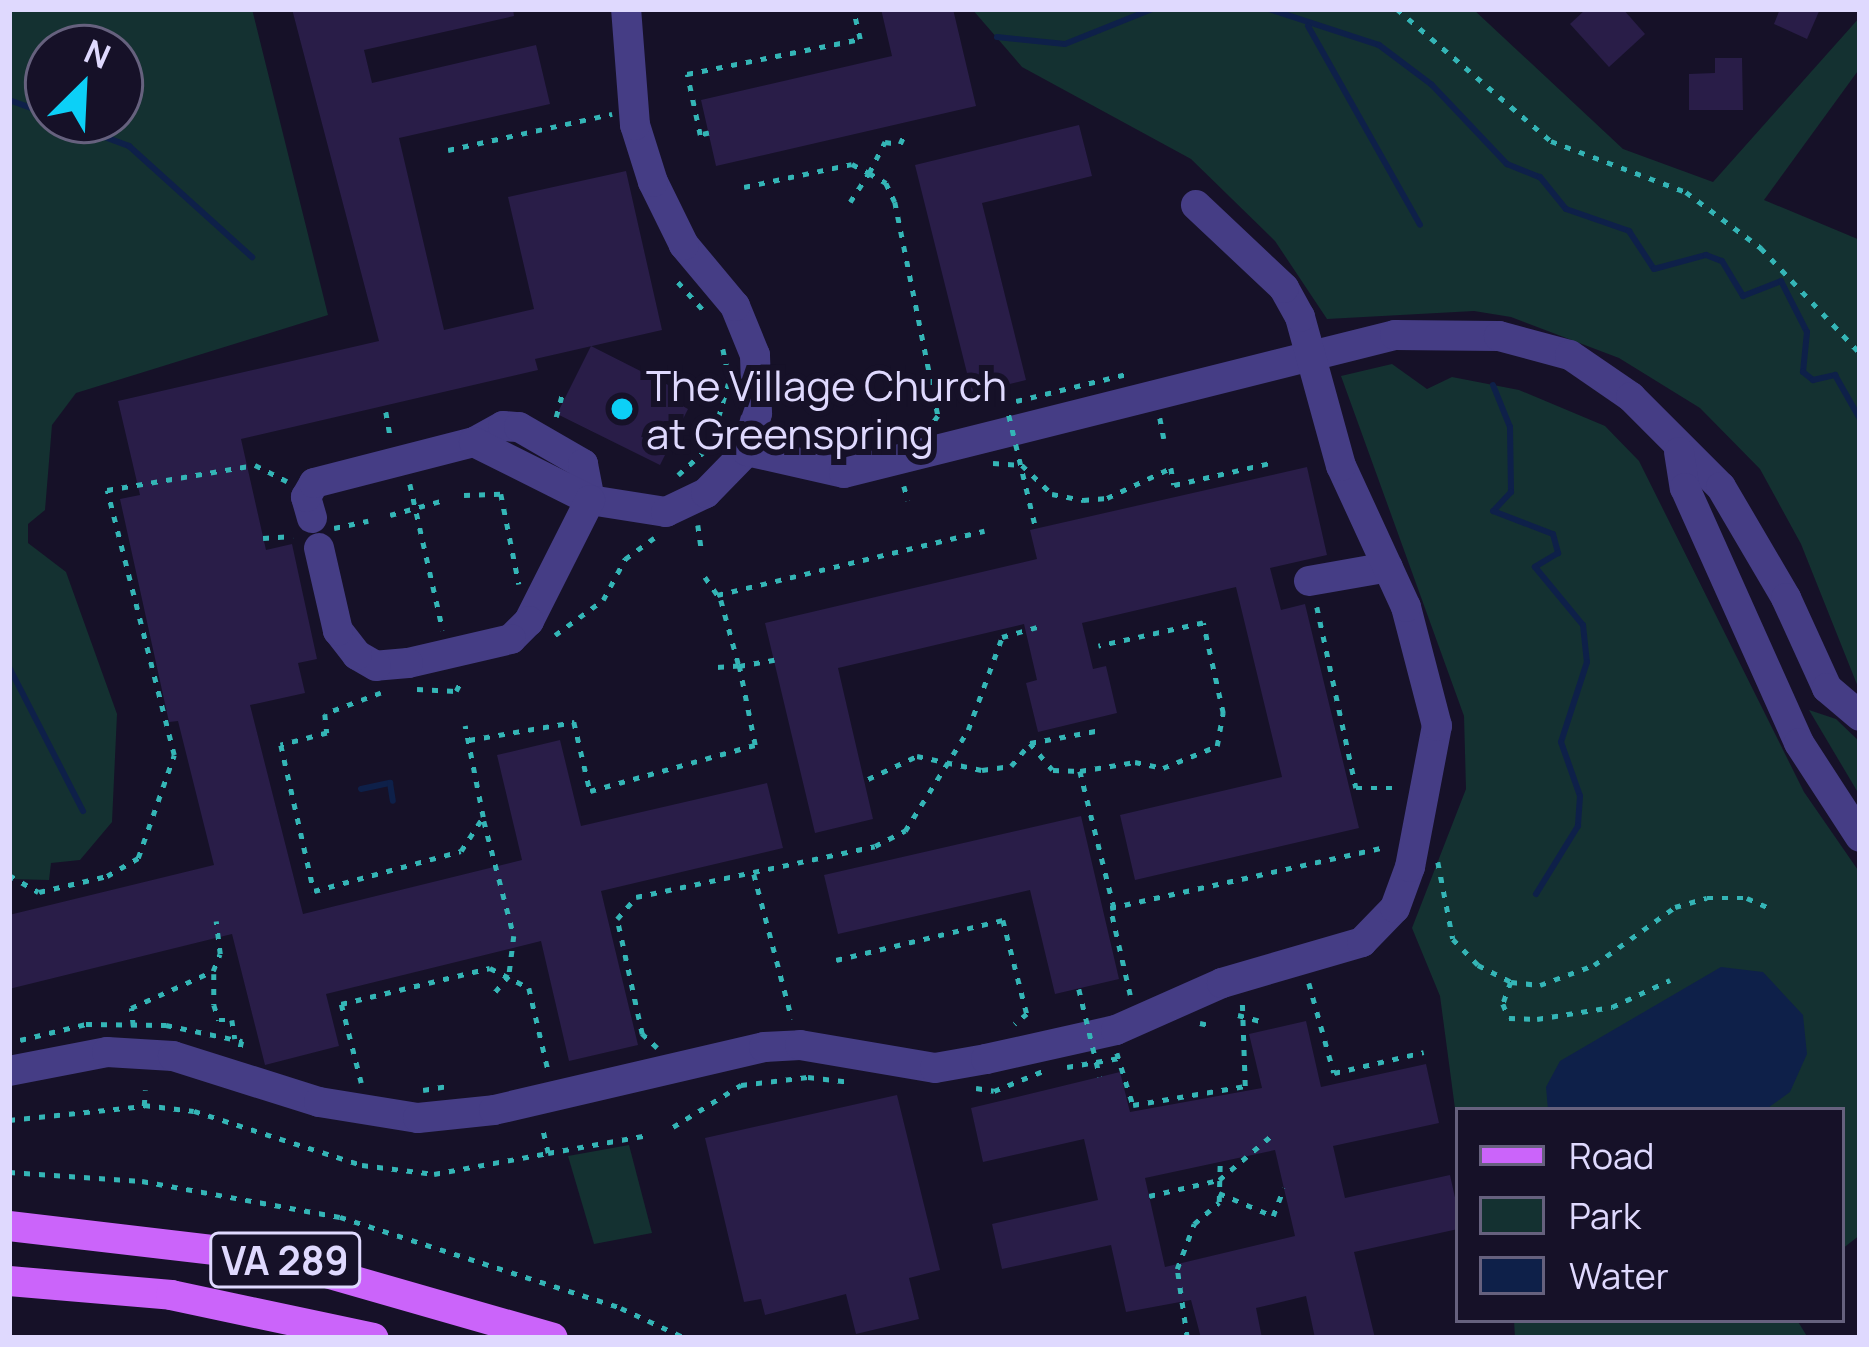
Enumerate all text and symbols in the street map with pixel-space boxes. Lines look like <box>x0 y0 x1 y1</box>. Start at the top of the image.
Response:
north arrow <box>24 24 144 144</box>
text: N <box>78 28 118 79</box>
place label: The Village Church at Greenspring <box>646 360 1007 458</box>
marker: The Village Church at Greenspring <box>609 396 635 422</box>
legend <box>1455 1107 1845 1323</box>
text: Road <box>1569 1131 1654 1180</box>
text: Park <box>1569 1191 1641 1240</box>
road number: VA 289 <box>207 1227 363 1293</box>
text: Water <box>1569 1251 1669 1300</box>

